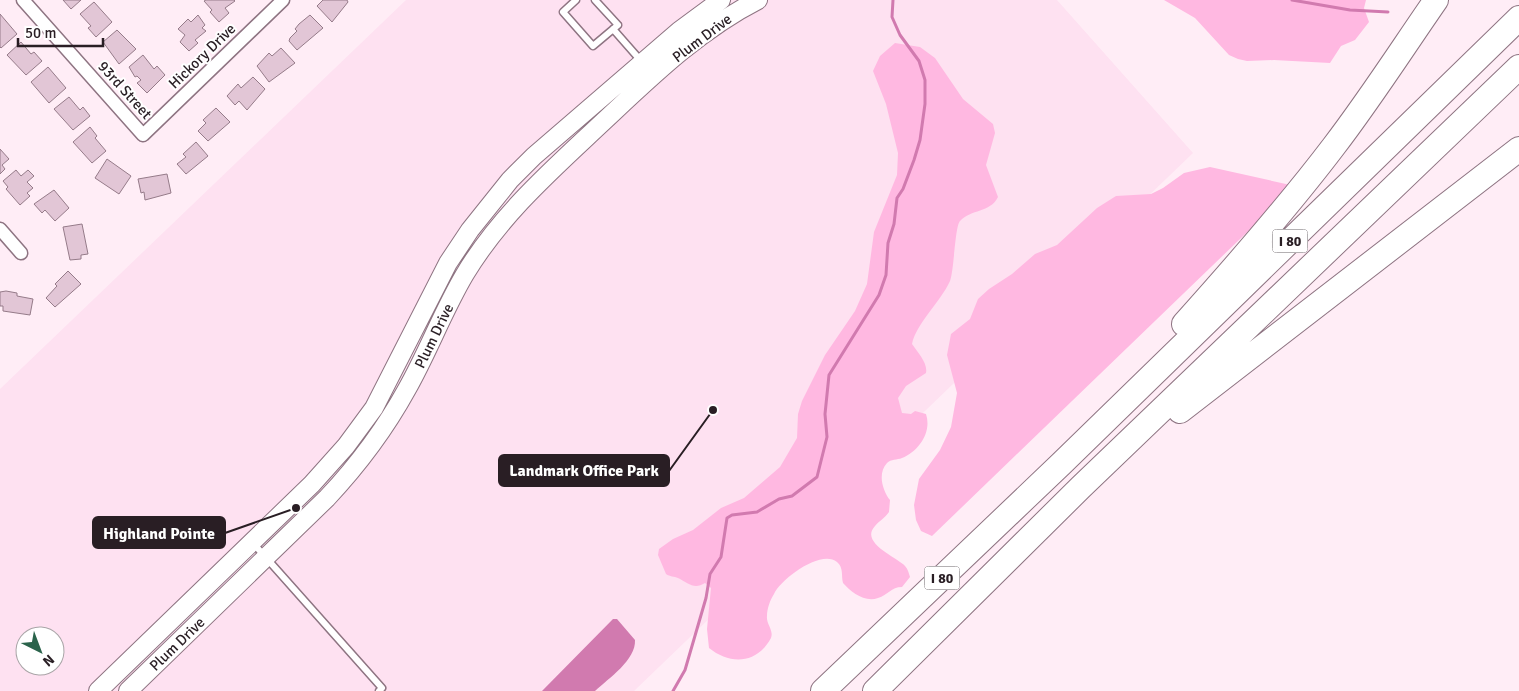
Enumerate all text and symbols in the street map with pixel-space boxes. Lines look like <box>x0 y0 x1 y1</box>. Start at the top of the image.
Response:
street label: Plum Drive <box>669 10 735 66</box>
scale bar <box>18 15 102 47</box>
street label: Hickory Drive <box>165 20 239 92</box>
text: 50 m <box>25 24 56 42</box>
street label: 93rd Street <box>94 57 156 123</box>
road number: I 80 <box>1272 230 1308 252</box>
street label: Plum Drive <box>411 301 457 371</box>
callout: Landmark Office Park <box>499 455 669 486</box>
text: Landmark Office Park <box>509 461 659 481</box>
callout: Highland Pointe <box>93 517 225 548</box>
text: Highland Pointe <box>103 524 215 544</box>
road number: I 80 <box>924 566 960 590</box>
street label: Plum Drive <box>146 613 208 675</box>
north arrow <box>15 626 65 676</box>
text: N <box>39 651 58 670</box>

